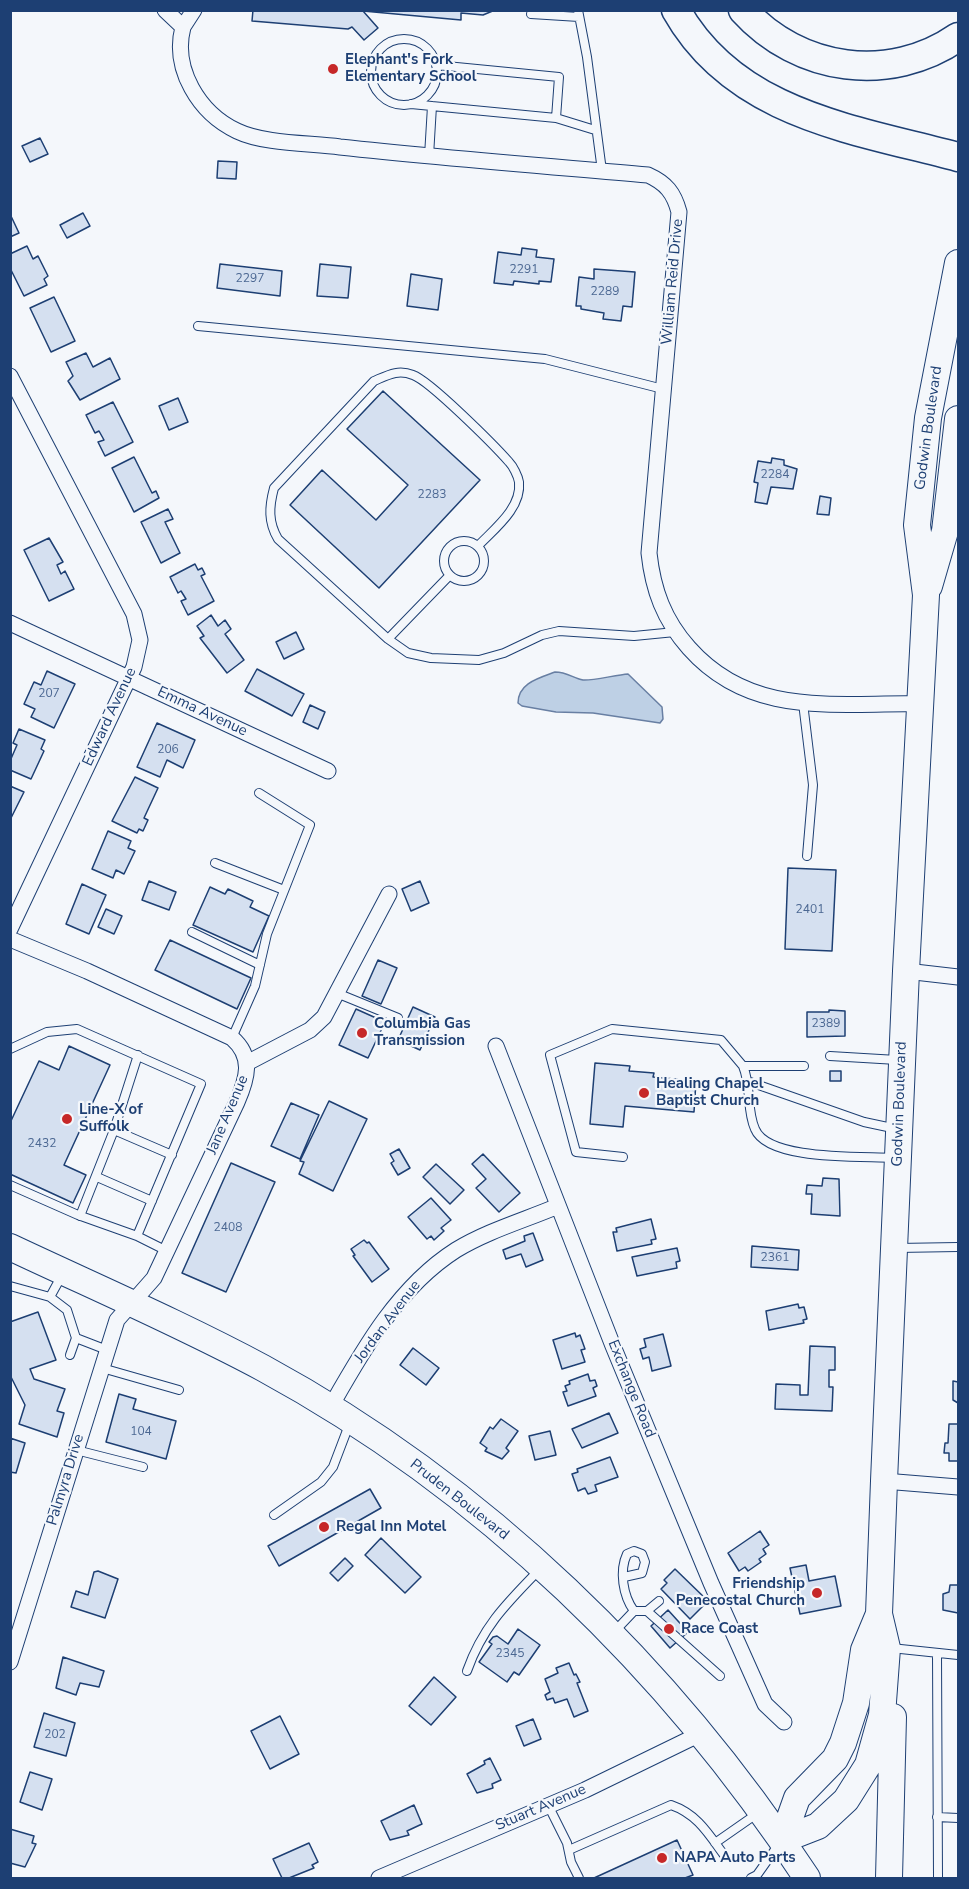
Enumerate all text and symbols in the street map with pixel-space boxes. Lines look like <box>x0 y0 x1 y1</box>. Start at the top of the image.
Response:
place label: Elephant's Fork Elementary School <box>345 51 476 86</box>
marker: Elephant's Fork Elementary School <box>326 62 340 76</box>
street label: William Reid Drive <box>659 218 687 346</box>
house number: 2291 <box>510 263 538 277</box>
house number: 2297 <box>236 272 264 286</box>
house number: 2289 <box>591 285 619 299</box>
street label: Godwin Boulevard <box>911 365 947 491</box>
house number: 2284 <box>761 468 789 482</box>
house number: 2283 <box>418 488 446 502</box>
street label: Edward Avenue <box>79 665 141 769</box>
street label: Emma Avenue <box>154 683 250 741</box>
house number: 207 <box>38 687 60 701</box>
house number: 206 <box>157 743 179 757</box>
house number: 2401 <box>796 903 824 917</box>
place label: Columbia Gas Transmission <box>374 1015 471 1050</box>
house number: 2389 <box>812 1017 840 1031</box>
marker: Columbia Gas Transmission <box>355 1026 369 1040</box>
street label: Godwin Boulevard <box>889 1041 911 1167</box>
street label: Jane Avenue <box>203 1073 253 1157</box>
place label: Healing Chapel Baptist Church <box>656 1075 764 1110</box>
marker: Healing Chapel Baptist Church <box>637 1086 651 1100</box>
place label: Line-X of Suffolk <box>79 1101 143 1136</box>
marker: Line-X of Suffolk <box>60 1112 74 1126</box>
house number: 2432 <box>28 1137 56 1151</box>
house number: 2408 <box>214 1221 242 1235</box>
house number: 2361 <box>761 1251 789 1265</box>
street label: Jordan Avenue <box>351 1277 425 1367</box>
street label: Exchange Road <box>603 1337 659 1441</box>
house number: 104 <box>130 1425 152 1439</box>
street label: Palmyra Drive <box>44 1432 88 1528</box>
street label: Pruden Boulevard <box>406 1456 512 1544</box>
place label: Regal Inn Motel <box>336 1518 446 1536</box>
marker: Regal Inn Motel <box>317 1520 331 1534</box>
place label: Friendship Penecostal Church <box>676 1575 805 1610</box>
marker: Friendship Penecostal Church <box>810 1586 824 1600</box>
place label: Race Coast <box>681 1620 758 1638</box>
marker: Race Coast <box>662 1622 676 1636</box>
house number: 2345 <box>496 1647 524 1661</box>
house number: 202 <box>44 1728 66 1742</box>
street label: Stuart Avenue <box>493 1781 589 1835</box>
place label: NAPA Auto Parts <box>674 1849 796 1867</box>
marker: NAPA Auto Parts <box>655 1851 669 1865</box>

